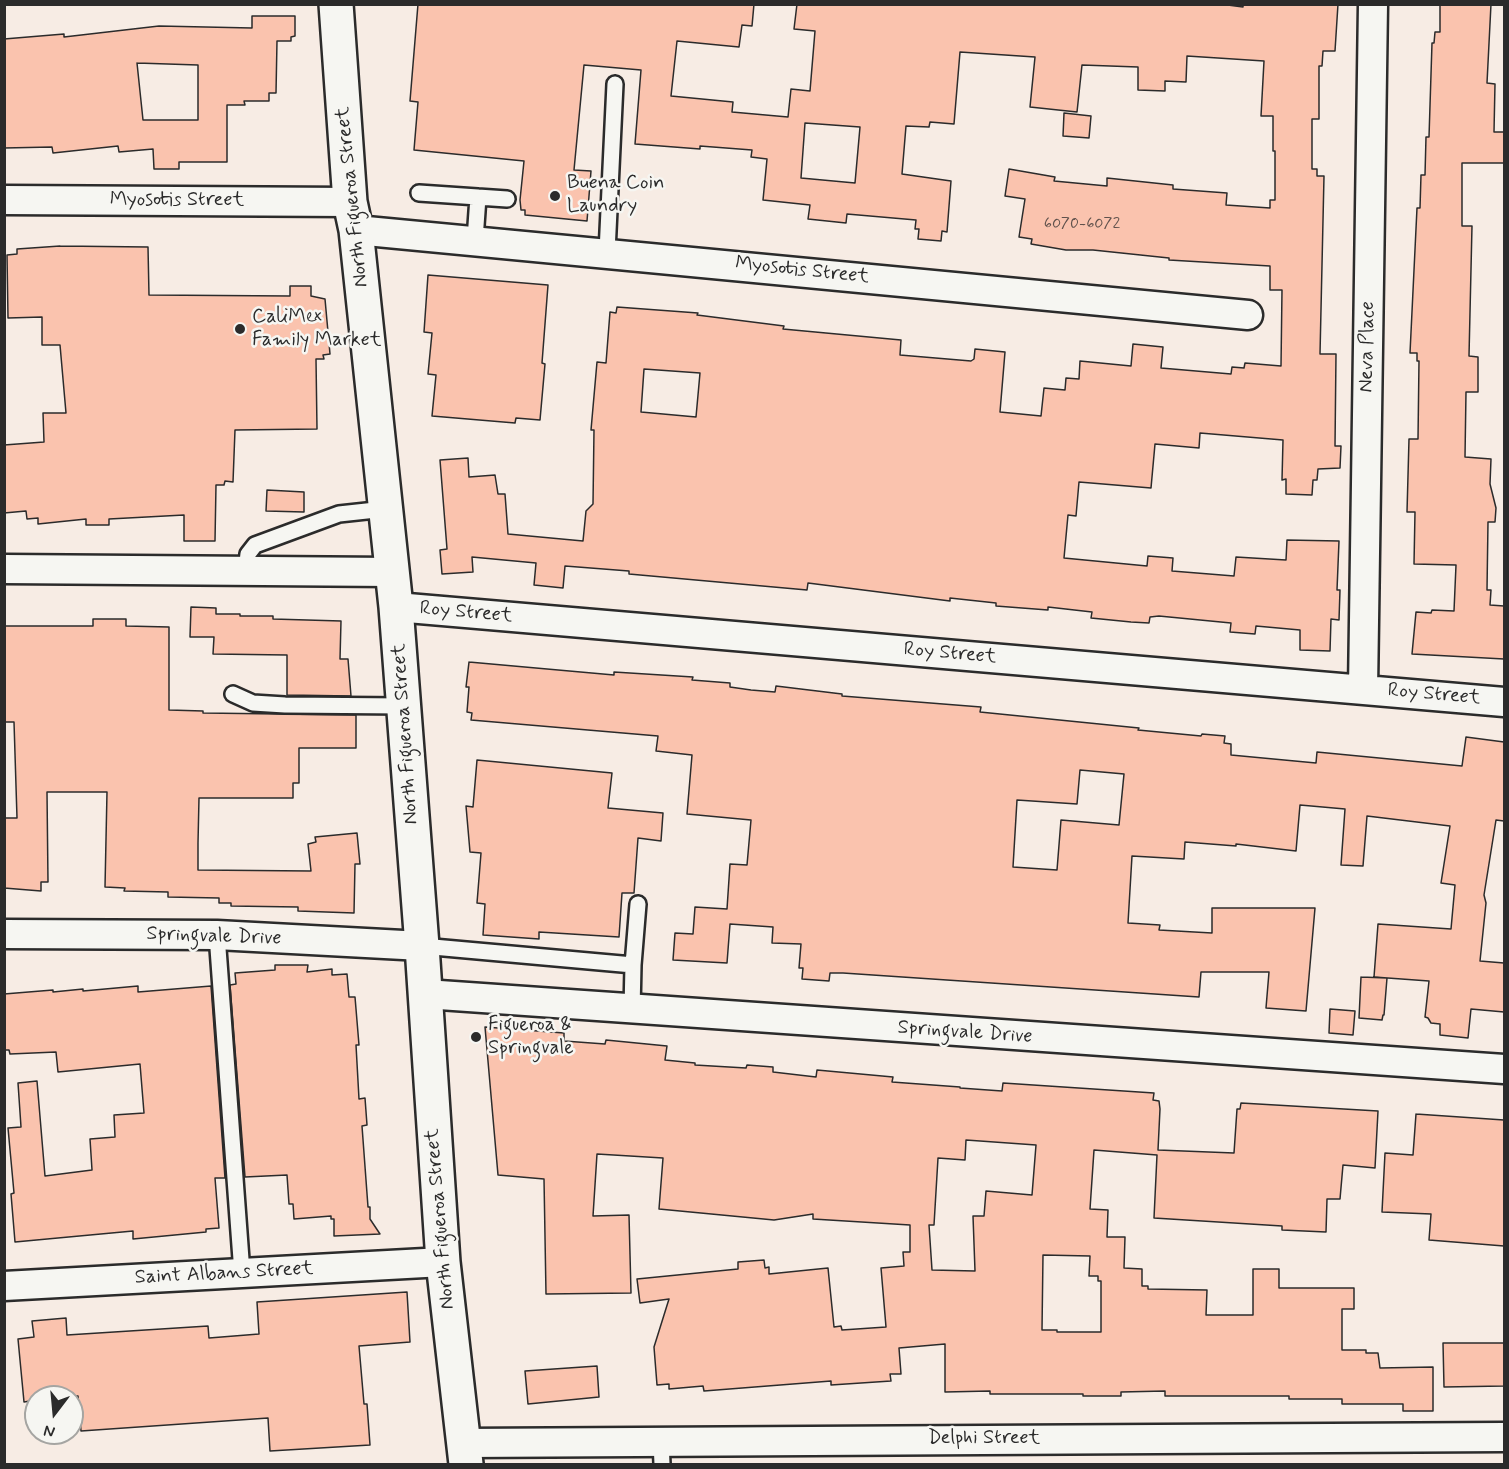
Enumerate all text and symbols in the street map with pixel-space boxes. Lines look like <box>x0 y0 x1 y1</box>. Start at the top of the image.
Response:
street label: North Figueroa Street <box>332 106 374 288</box>
place label: Buena Coin Laundry <box>567 172 664 219</box>
street label: Myosotis Street <box>110 189 244 213</box>
marker: Buena Coin Laundry <box>548 189 562 203</box>
house number: 6070-6072 <box>1044 215 1120 235</box>
street label: Myosotis Street <box>734 252 870 290</box>
street label: Neva Place <box>1355 301 1381 393</box>
place label: CaliMex Family Market <box>252 306 381 353</box>
marker: CaliMex Family Market <box>233 322 247 336</box>
street label: Roy Street <box>419 597 513 629</box>
street label: Roy Street <box>903 638 997 670</box>
street label: North Figueroa Street <box>388 643 424 825</box>
street label: Roy Street <box>1387 679 1481 711</box>
street label: Springvale Drive <box>146 923 282 951</box>
place label: Figueroa & Springvale <box>488 1014 574 1061</box>
street label: Springvale Drive <box>897 1016 1033 1050</box>
marker: Figueroa & Springvale <box>469 1030 483 1044</box>
street label: North Figueroa Street <box>421 1128 461 1310</box>
street label: Saint Albans Street <box>134 1257 314 1291</box>
north arrow <box>24 1385 84 1445</box>
text: N <box>41 1419 57 1442</box>
street label: Delphi Street <box>928 1427 1040 1451</box>

